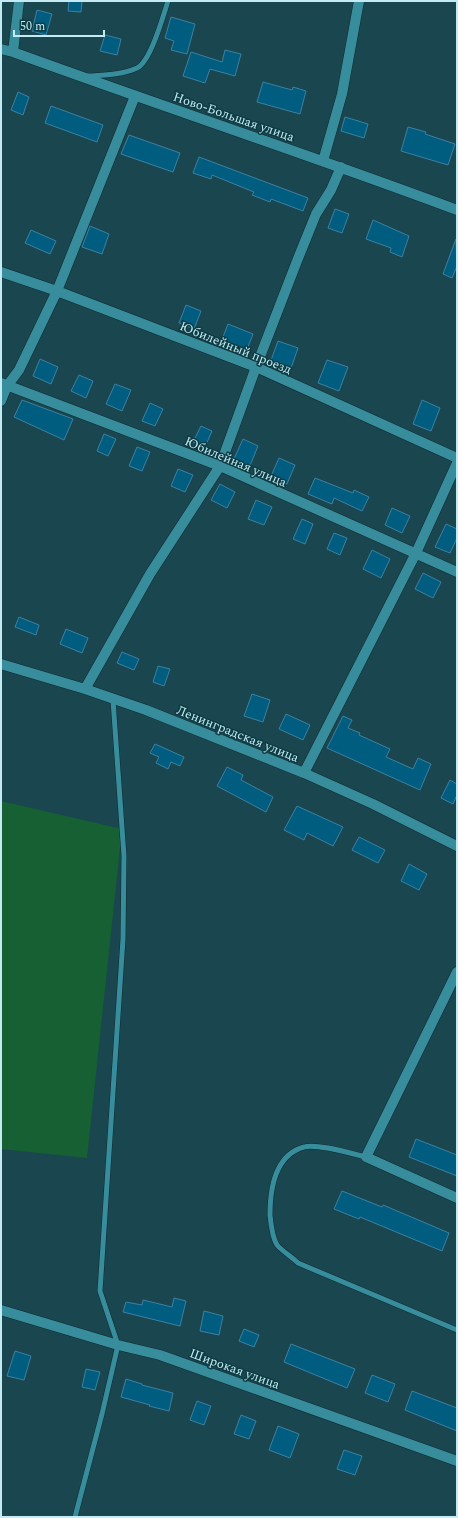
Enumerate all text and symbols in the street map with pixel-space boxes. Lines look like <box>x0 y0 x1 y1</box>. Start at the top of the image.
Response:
scale bar <box>14 12 104 38</box>
text: 50 m <box>20 17 45 36</box>
street label: Ново-Большая улица <box>170 87 298 147</box>
street label: Юбилейный проезд <box>177 316 295 380</box>
street label: Юбилейная улица <box>181 431 290 493</box>
street label: Ленинградская улица <box>173 700 302 768</box>
street label: Широкая улица <box>187 1343 283 1395</box>

